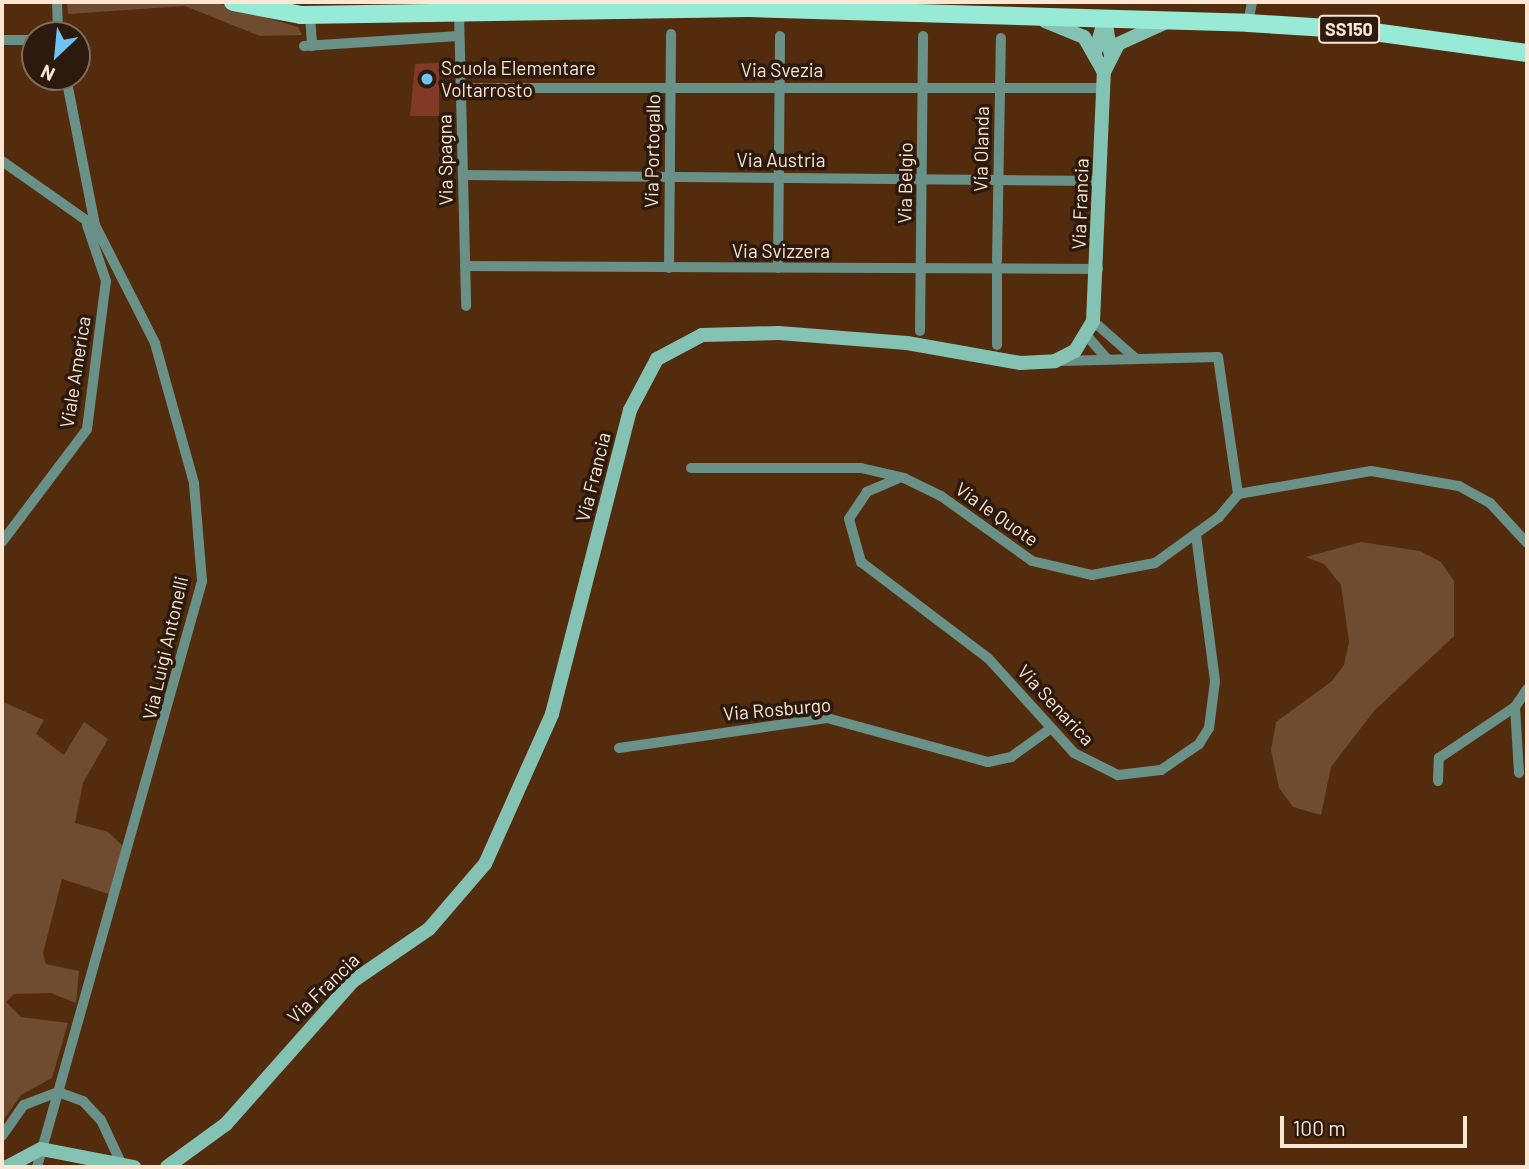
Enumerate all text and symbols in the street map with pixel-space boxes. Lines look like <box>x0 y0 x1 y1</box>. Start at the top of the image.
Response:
road number: SS150 <box>1318 15 1380 44</box>
north arrow <box>21 21 91 91</box>
place label: Scuola Elementare Voltarrosto <box>441 57 596 101</box>
street label: Via Svezia <box>741 59 823 81</box>
text: N <box>37 60 58 87</box>
marker: Scuola Elementare Voltarrosto <box>419 71 435 87</box>
street label: Via Portogallo <box>640 94 664 208</box>
street label: Via Olanda <box>969 106 993 192</box>
street label: Via Spagna <box>433 114 457 206</box>
street label: Via Belgio <box>893 142 917 224</box>
street label: Via Austria <box>737 149 825 171</box>
street label: Via Francia <box>1067 158 1093 250</box>
street label: Via Svizzera <box>732 240 830 262</box>
street label: Viale America <box>55 315 95 429</box>
street label: Via Francia <box>571 430 615 524</box>
street label: Via le Quote <box>951 477 1043 551</box>
street label: Via Luigi Antonelli <box>137 574 193 722</box>
street label: Via Senarica <box>1013 660 1099 750</box>
street label: Via Rosburgo <box>722 693 832 725</box>
street label: Via Francia <box>282 948 364 1028</box>
scale bar <box>1284 1102 1471 1146</box>
text: 100 m <box>1293 1115 1346 1140</box>

